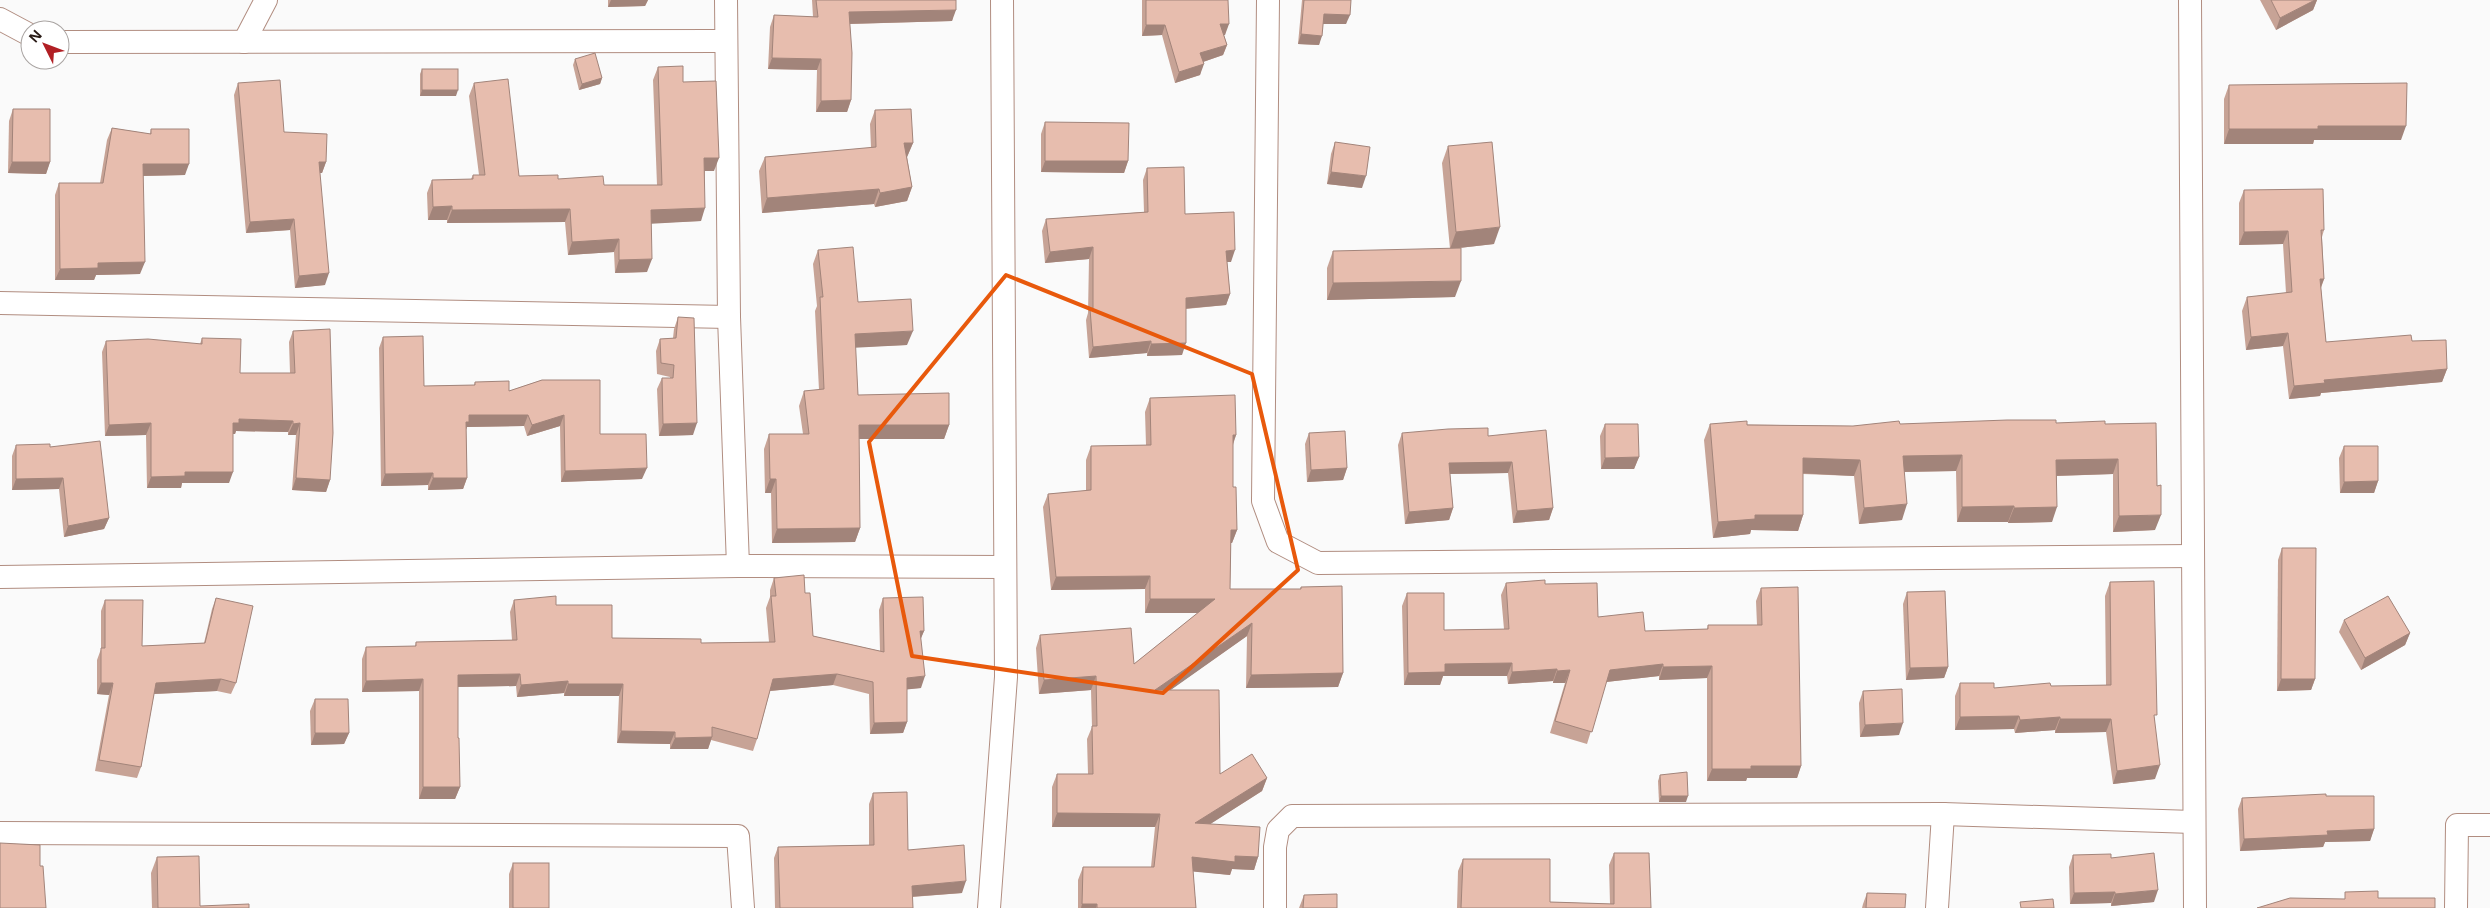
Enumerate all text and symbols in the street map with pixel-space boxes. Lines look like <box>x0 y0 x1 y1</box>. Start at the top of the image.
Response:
north arrow <box>20 20 70 70</box>
text: N <box>24 25 46 47</box>

